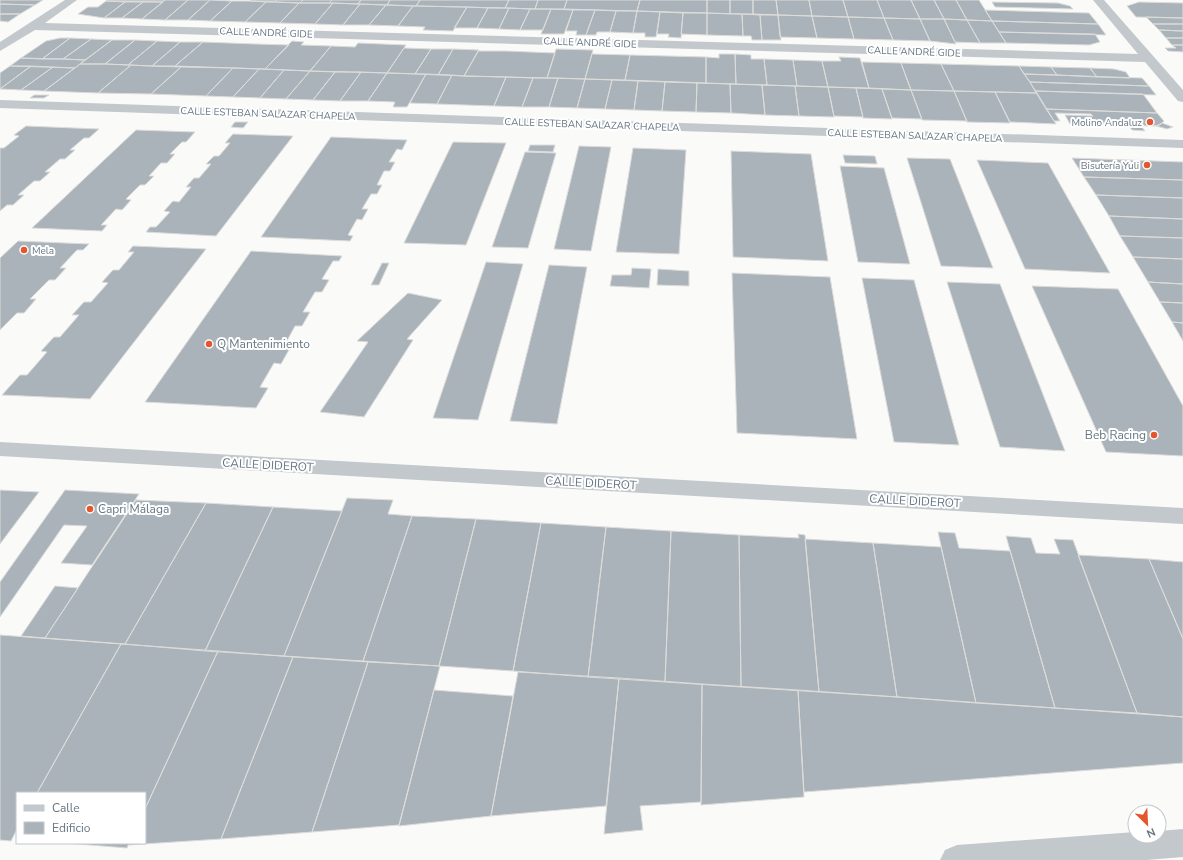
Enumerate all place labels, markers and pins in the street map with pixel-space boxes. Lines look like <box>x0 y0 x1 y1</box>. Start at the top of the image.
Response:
place label: Molino Andaluz <box>1072 116 1142 130</box>
marker: Molino Andaluz <box>1145 117 1155 127</box>
place label: Bisutería Yuli <box>1081 159 1139 173</box>
marker: Bisutería Yuli <box>1142 160 1152 170</box>
place label: Mela <box>32 244 54 258</box>
marker: Mela <box>19 245 29 255</box>
place label: Q Mantenimiento <box>217 336 310 352</box>
marker: Q Mantenimiento <box>204 339 214 349</box>
place label: Beb Racing <box>1085 427 1146 443</box>
marker: Beb Racing <box>1149 430 1159 440</box>
place label: Capri Málaga <box>98 501 169 517</box>
marker: Capri Málaga <box>85 504 95 514</box>

